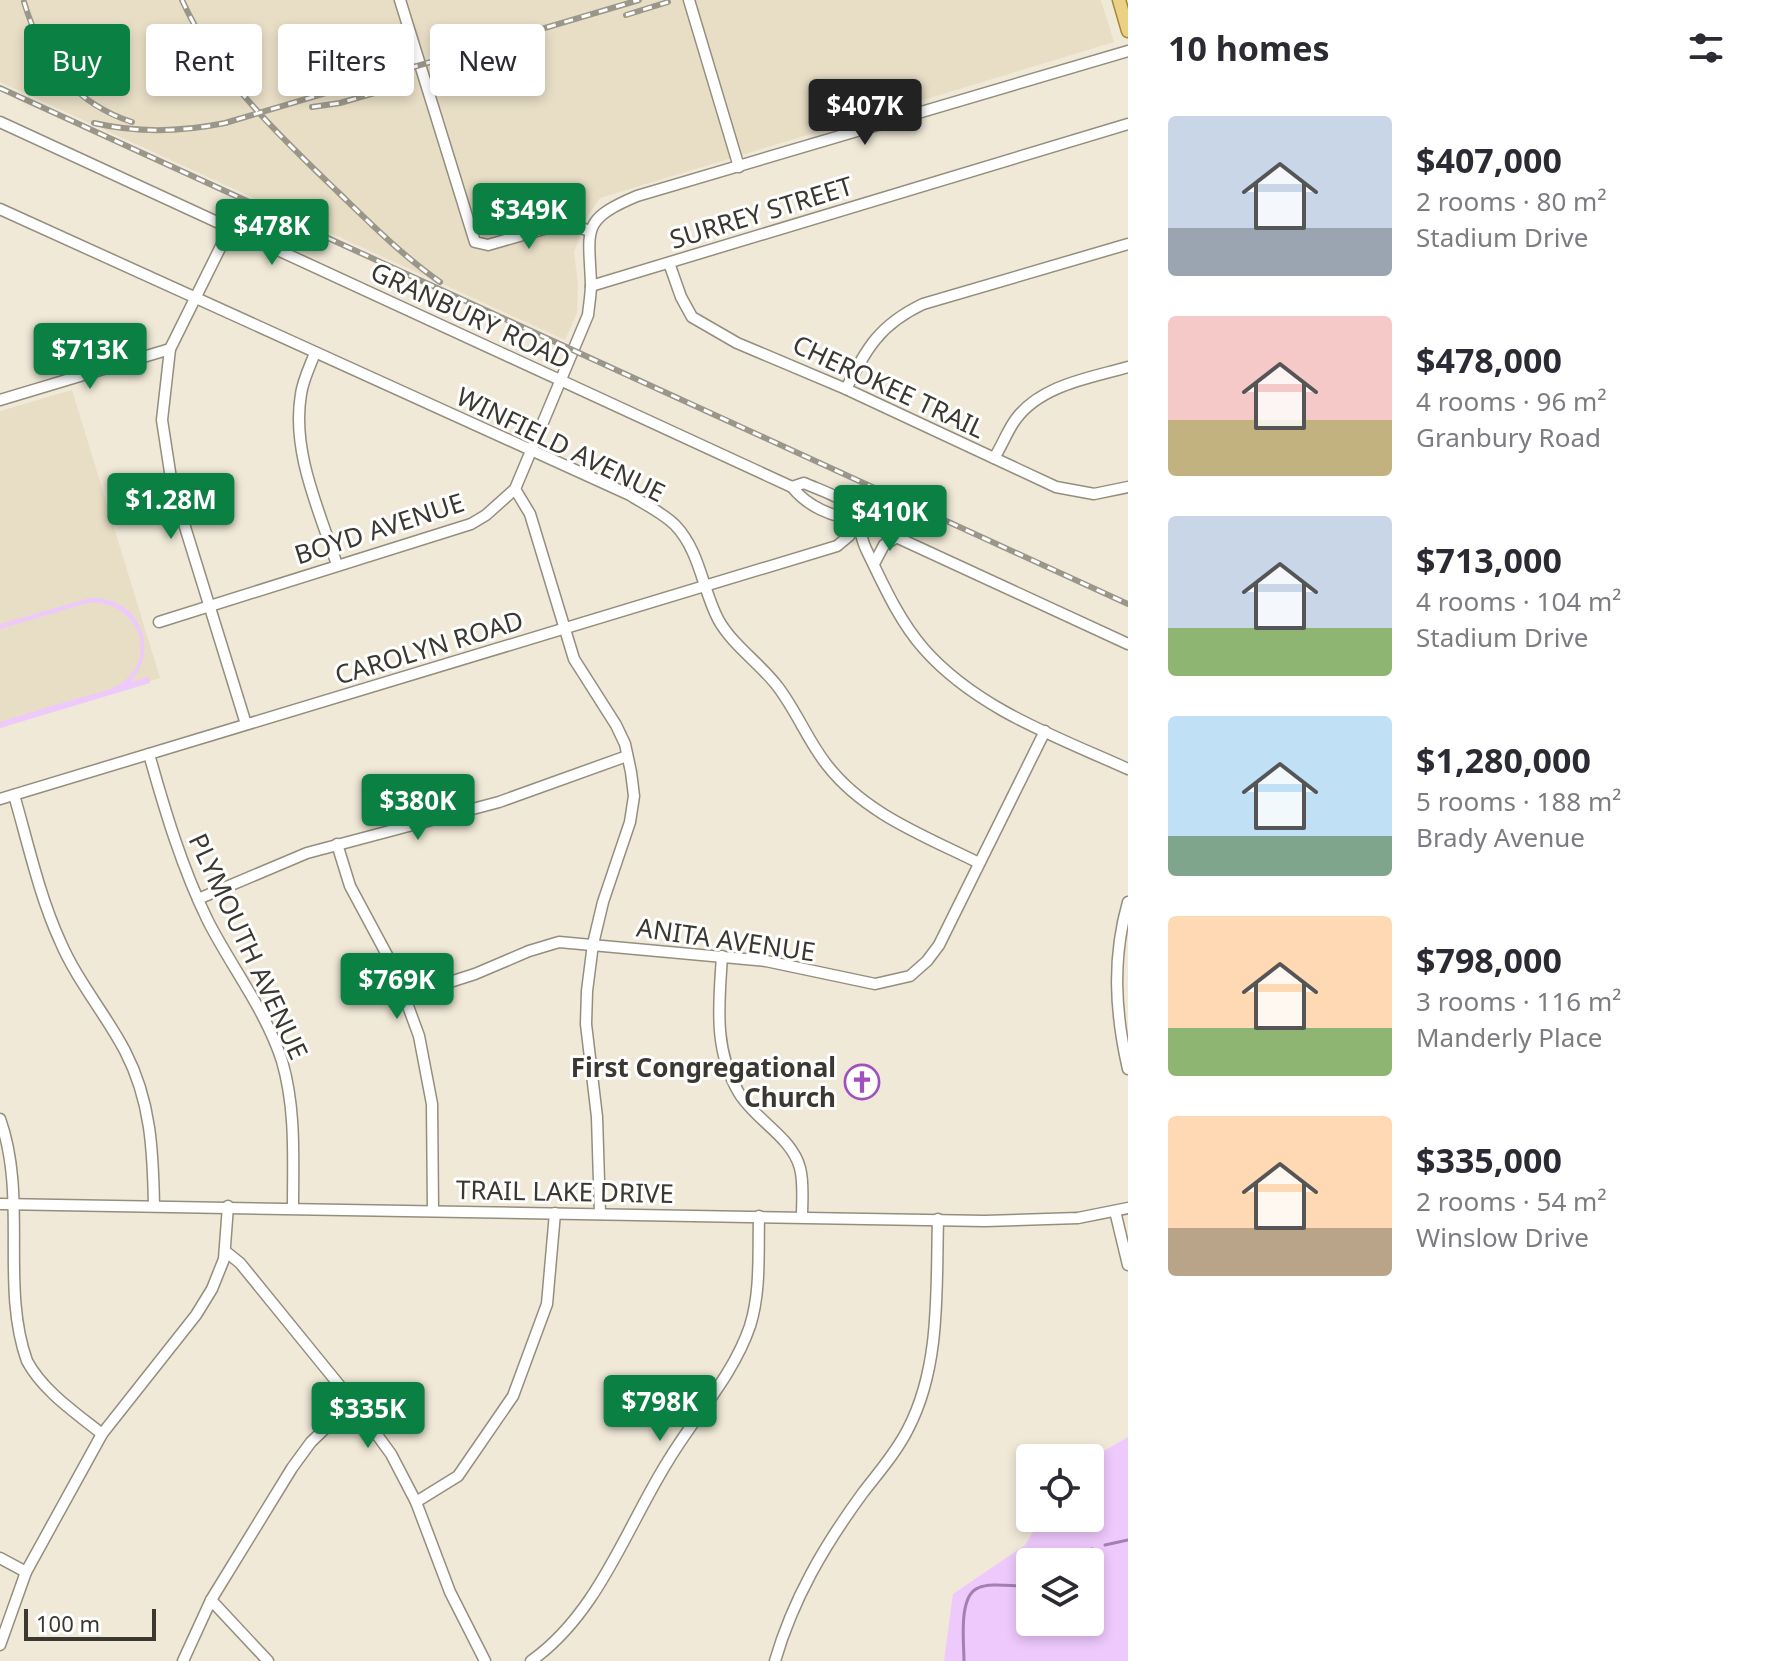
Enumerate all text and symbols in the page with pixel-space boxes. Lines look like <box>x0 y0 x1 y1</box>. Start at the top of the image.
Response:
chip: Buy <box>24 24 130 96</box>
chip: Rent <box>146 24 262 96</box>
chip: Filters <box>278 24 414 96</box>
chip: New <box>430 24 545 96</box>
text: 10 homes <box>1168 25 1330 71</box>
icon: filters <box>1684 26 1728 70</box>
pin: $407K <box>809 79 921 147</box>
text: $407K <box>827 87 903 123</box>
text: $407,000 <box>1416 137 1562 183</box>
icon: home <box>1232 148 1328 244</box>
street label: SURREY STREET <box>665 167 858 257</box>
pin: $349K <box>473 183 585 251</box>
text: 2 rooms · 80 m² <box>1416 183 1606 219</box>
text: $349K <box>491 191 567 227</box>
pin: $478K <box>216 199 328 267</box>
text: $478K <box>234 207 310 243</box>
text: Stadium Drive <box>1416 219 1588 255</box>
street label: GRANBURY ROAD <box>365 253 577 377</box>
pin: $713K <box>34 323 146 391</box>
street label: CHEROKEE TRAIL <box>787 326 991 446</box>
text: $713K <box>52 331 128 367</box>
text: $478,000 <box>1416 337 1562 383</box>
icon: home <box>1232 348 1328 444</box>
street label: WINFIELD AVENUE <box>451 378 671 510</box>
text: 4 rooms · 96 m² <box>1416 383 1606 419</box>
text: Granbury Road <box>1416 419 1601 455</box>
pin: $1.28M <box>106 473 236 541</box>
text: $1.28M <box>125 481 217 517</box>
street label: BOYD AVENUE <box>290 484 468 572</box>
pin: $410K <box>834 485 946 553</box>
text: $410K <box>852 493 928 529</box>
text: $713,000 <box>1416 537 1562 583</box>
icon: home <box>1232 548 1328 644</box>
text: 4 rooms · 104 m² <box>1416 583 1621 619</box>
street label: CAROLYN ROAD <box>330 601 528 693</box>
text: Stadium Drive <box>1416 619 1588 655</box>
text: $1,280,000 <box>1416 737 1591 783</box>
icon: home <box>1232 748 1328 844</box>
pin: $380K <box>362 774 474 842</box>
text: $380K <box>380 782 456 818</box>
text: 5 rooms · 188 m² <box>1416 783 1621 819</box>
text: Brady Avenue <box>1416 819 1585 855</box>
street label: PLYMOUTH AVENUE <box>181 827 317 1065</box>
street label: ANITA AVENUE <box>634 909 818 969</box>
text: $798,000 <box>1416 937 1562 983</box>
icon: home <box>1232 948 1328 1044</box>
pin: $769K <box>341 953 453 1021</box>
text: $769K <box>359 961 435 997</box>
text: 3 rooms · 116 m² <box>1416 983 1621 1019</box>
text: Manderly Place <box>1416 1019 1603 1055</box>
place label: First Congregational Church <box>571 1049 836 1115</box>
church icon: First Congregational Church <box>843 1063 881 1101</box>
text: $335,000 <box>1416 1137 1562 1183</box>
icon: home <box>1232 1148 1328 1244</box>
street label: TRAIL LAKE DRIVE <box>456 1171 674 1211</box>
text: 2 rooms · 54 m² <box>1416 1183 1606 1219</box>
text: Winslow Drive <box>1416 1219 1589 1255</box>
pin: $798K <box>604 1375 716 1443</box>
pin: $335K <box>312 1382 424 1450</box>
text: $798K <box>622 1383 698 1419</box>
text: $335K <box>330 1390 406 1426</box>
map controls <box>1016 1444 1104 1636</box>
button: locate <box>1016 1444 1104 1532</box>
button: layers <box>1016 1548 1104 1636</box>
scale bar <box>24 1605 156 1641</box>
text: 100 m <box>36 1608 100 1638</box>

